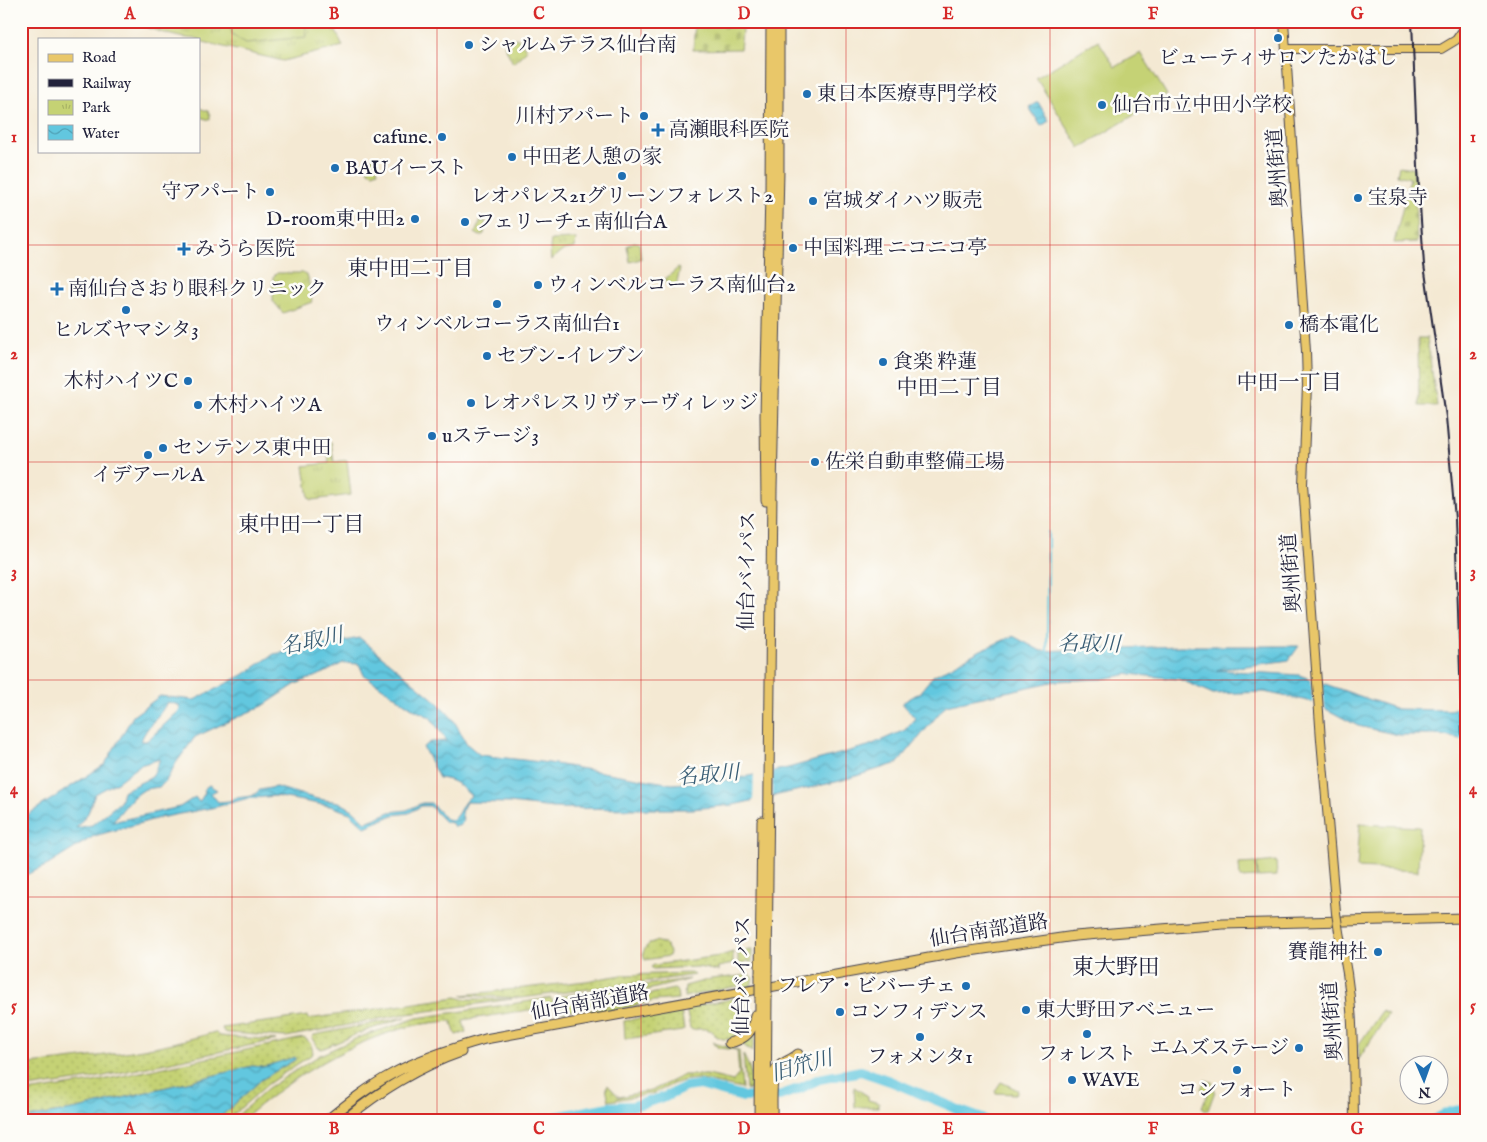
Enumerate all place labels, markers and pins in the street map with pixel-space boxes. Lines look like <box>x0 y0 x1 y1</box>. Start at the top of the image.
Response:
marker: ビューティサロンたかはし <box>1272 32 1284 44</box>
place label: シャルムテラス仙台南 <box>479 33 677 58</box>
marker: シャルムテラス仙台南 <box>463 39 475 51</box>
place label: ビューティサロンたかはし <box>1159 46 1397 71</box>
place label: 東日本医療専門学校 <box>817 82 997 107</box>
marker: 東日本医療専門学校 <box>801 88 813 100</box>
place label: 仙台市立中田小学校 <box>1112 93 1292 118</box>
marker: 仙台市立中田小学校 <box>1096 99 1108 111</box>
place label: 川村アパート <box>516 104 634 129</box>
marker: 川村アパート <box>638 110 650 122</box>
place label: 高瀬眼科医院 <box>669 118 789 143</box>
marker: 高瀬眼科医院 <box>651 123 665 137</box>
place label: cafune. <box>373 125 432 150</box>
marker: cafune. <box>436 131 448 143</box>
place label: 中田老人憩の家 <box>522 145 662 170</box>
marker: 中田老人憩の家 <box>506 151 518 163</box>
place label: BAUイースト <box>345 156 467 181</box>
marker: BAUイースト <box>329 162 341 174</box>
marker: レオパレス21グリーンフォレスト2 <box>616 170 628 182</box>
place label: 守アパート <box>162 180 260 205</box>
place label: レオパレス21グリーンフォレスト2 <box>470 184 774 209</box>
marker: 守アパート <box>264 186 276 198</box>
place label: 宝泉寺 <box>1368 186 1428 211</box>
place label: 宮城ダイハツ販売 <box>823 189 982 214</box>
marker: 宝泉寺 <box>1352 192 1364 204</box>
marker: 宮城ダイハツ販売 <box>807 195 819 207</box>
place label: D-room東中田2 <box>266 207 405 232</box>
place label: フェリーチェ南仙台A <box>475 210 667 235</box>
marker: D-room東中田2 <box>409 213 421 225</box>
marker: フェリーチェ南仙台A <box>459 216 471 228</box>
place label: 中国料理 ニコニコ亭 <box>803 236 987 261</box>
place label: みうら医院 <box>195 237 295 262</box>
marker: みうら医院 <box>177 242 191 256</box>
marker: 中国料理 ニコニコ亭 <box>787 242 799 254</box>
place label: ウィンベルコーラス南仙台2 <box>548 273 796 298</box>
place label: 南仙台さおり眼科クリニック <box>68 277 327 302</box>
marker: ウィンベルコーラス南仙台2 <box>532 279 544 291</box>
marker: 南仙台さおり眼科クリニック <box>50 282 64 296</box>
marker: ウィンベルコーラス南仙台1 <box>491 298 503 310</box>
marker: ヒルズヤマシタ3 <box>120 304 132 316</box>
place label: ウィンベルコーラス南仙台1 <box>374 312 620 337</box>
place label: 橋本電化 <box>1299 313 1379 338</box>
place label: ヒルズヤマシタ3 <box>53 318 199 343</box>
marker: 橋本電化 <box>1283 319 1295 331</box>
place label: セブン-イレブン <box>497 344 645 369</box>
marker: セブン-イレブン <box>481 350 493 362</box>
place label: 食楽 粋蓮 <box>893 350 977 375</box>
marker: 食楽 粋蓮 <box>877 356 889 368</box>
place label: 木村ハイツC <box>64 369 178 394</box>
marker: 木村ハイツC <box>182 375 194 387</box>
place label: レオパレスリヴァーヴィレッジ <box>481 391 758 416</box>
place label: 木村ハイツA <box>208 393 322 418</box>
marker: レオパレスリヴァーヴィレッジ <box>465 397 477 409</box>
marker: 木村ハイツA <box>192 399 204 411</box>
place label: uステージ3 <box>442 424 539 449</box>
marker: uステージ3 <box>426 430 438 442</box>
place label: センテンス東中田 <box>173 436 331 461</box>
marker: センテンス東中田 <box>157 442 169 454</box>
marker: イデアールA <box>142 449 154 461</box>
place label: 佐栄自動車整備工場 <box>825 450 1005 475</box>
marker: 佐栄自動車整備工場 <box>809 456 821 468</box>
place label: イデアールA <box>92 463 205 488</box>
place label: 賽龍神社 <box>1288 940 1368 965</box>
marker: 賽龍神社 <box>1372 946 1384 958</box>
place label: フレア・ビバーチェ <box>777 974 956 999</box>
marker: フレア・ビバーチェ <box>960 980 972 992</box>
place label: 東大野田アベニュー <box>1036 998 1215 1023</box>
place label: コンフィデンス <box>850 1000 987 1025</box>
marker: 東大野田アベニュー <box>1020 1004 1032 1016</box>
marker: コンフィデンス <box>834 1006 846 1018</box>
marker: フォレスト <box>1081 1028 1093 1040</box>
marker: フォメンタ1 <box>914 1031 926 1043</box>
place label: エムズステージ <box>1150 1036 1289 1061</box>
place label: フォレスト <box>1038 1042 1136 1067</box>
marker: エムズステージ <box>1293 1042 1305 1054</box>
place label: フォメンタ1 <box>867 1045 973 1070</box>
marker: コンフォート <box>1231 1064 1243 1076</box>
place label: WAVE <box>1082 1068 1140 1093</box>
marker: WAVE <box>1066 1074 1078 1086</box>
place label: コンフォート <box>1178 1078 1297 1103</box>

